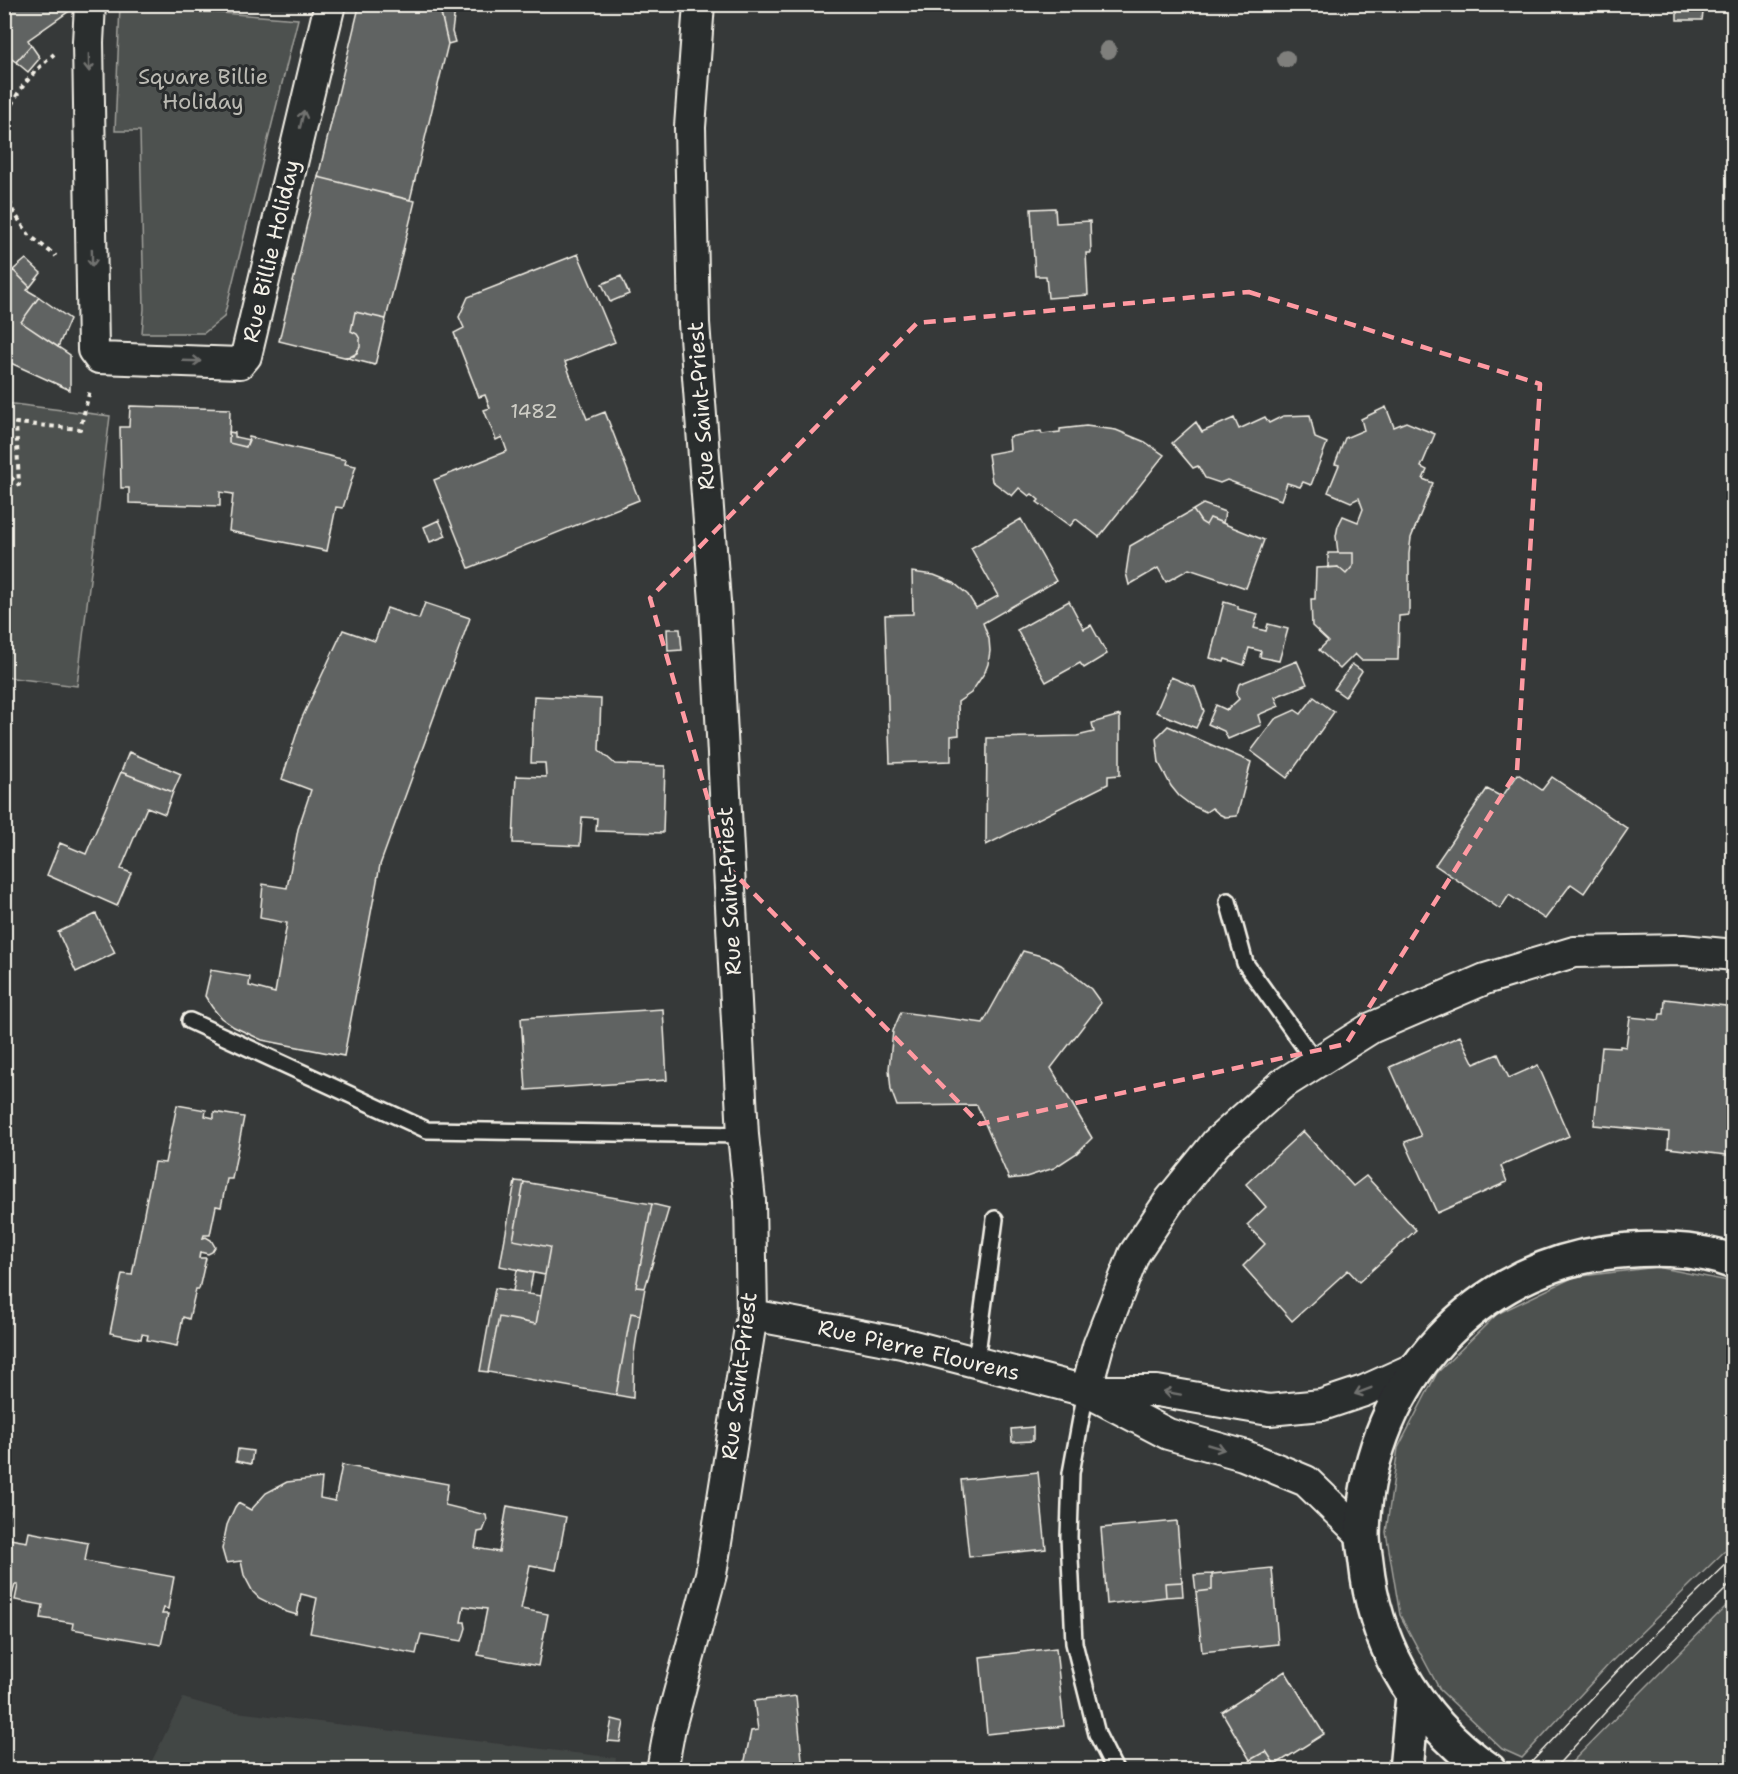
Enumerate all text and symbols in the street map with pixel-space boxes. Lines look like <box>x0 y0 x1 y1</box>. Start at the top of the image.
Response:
one-way arrow <box>83 52 94 72</box>
park label: Square Billie Holiday <box>138 62 268 116</box>
one-way arrow <box>297 110 309 129</box>
street label: Rue Billie Holiday <box>236 157 306 345</box>
one-way arrow <box>86 247 97 267</box>
street label: Rue Saint-Priest <box>681 321 721 491</box>
one-way arrow <box>182 355 202 367</box>
house number: 1482 <box>510 398 558 424</box>
street label: Rue Saint-Priest <box>710 806 748 976</box>
street label: Rue Saint-Priest <box>714 1290 764 1462</box>
street label: Rue Pierre Flourens <box>815 1313 1023 1387</box>
one-way arrow <box>1355 1386 1373 1397</box>
one-way arrow <box>1163 1388 1183 1399</box>
one-way arrow <box>1206 1442 1225 1453</box>

